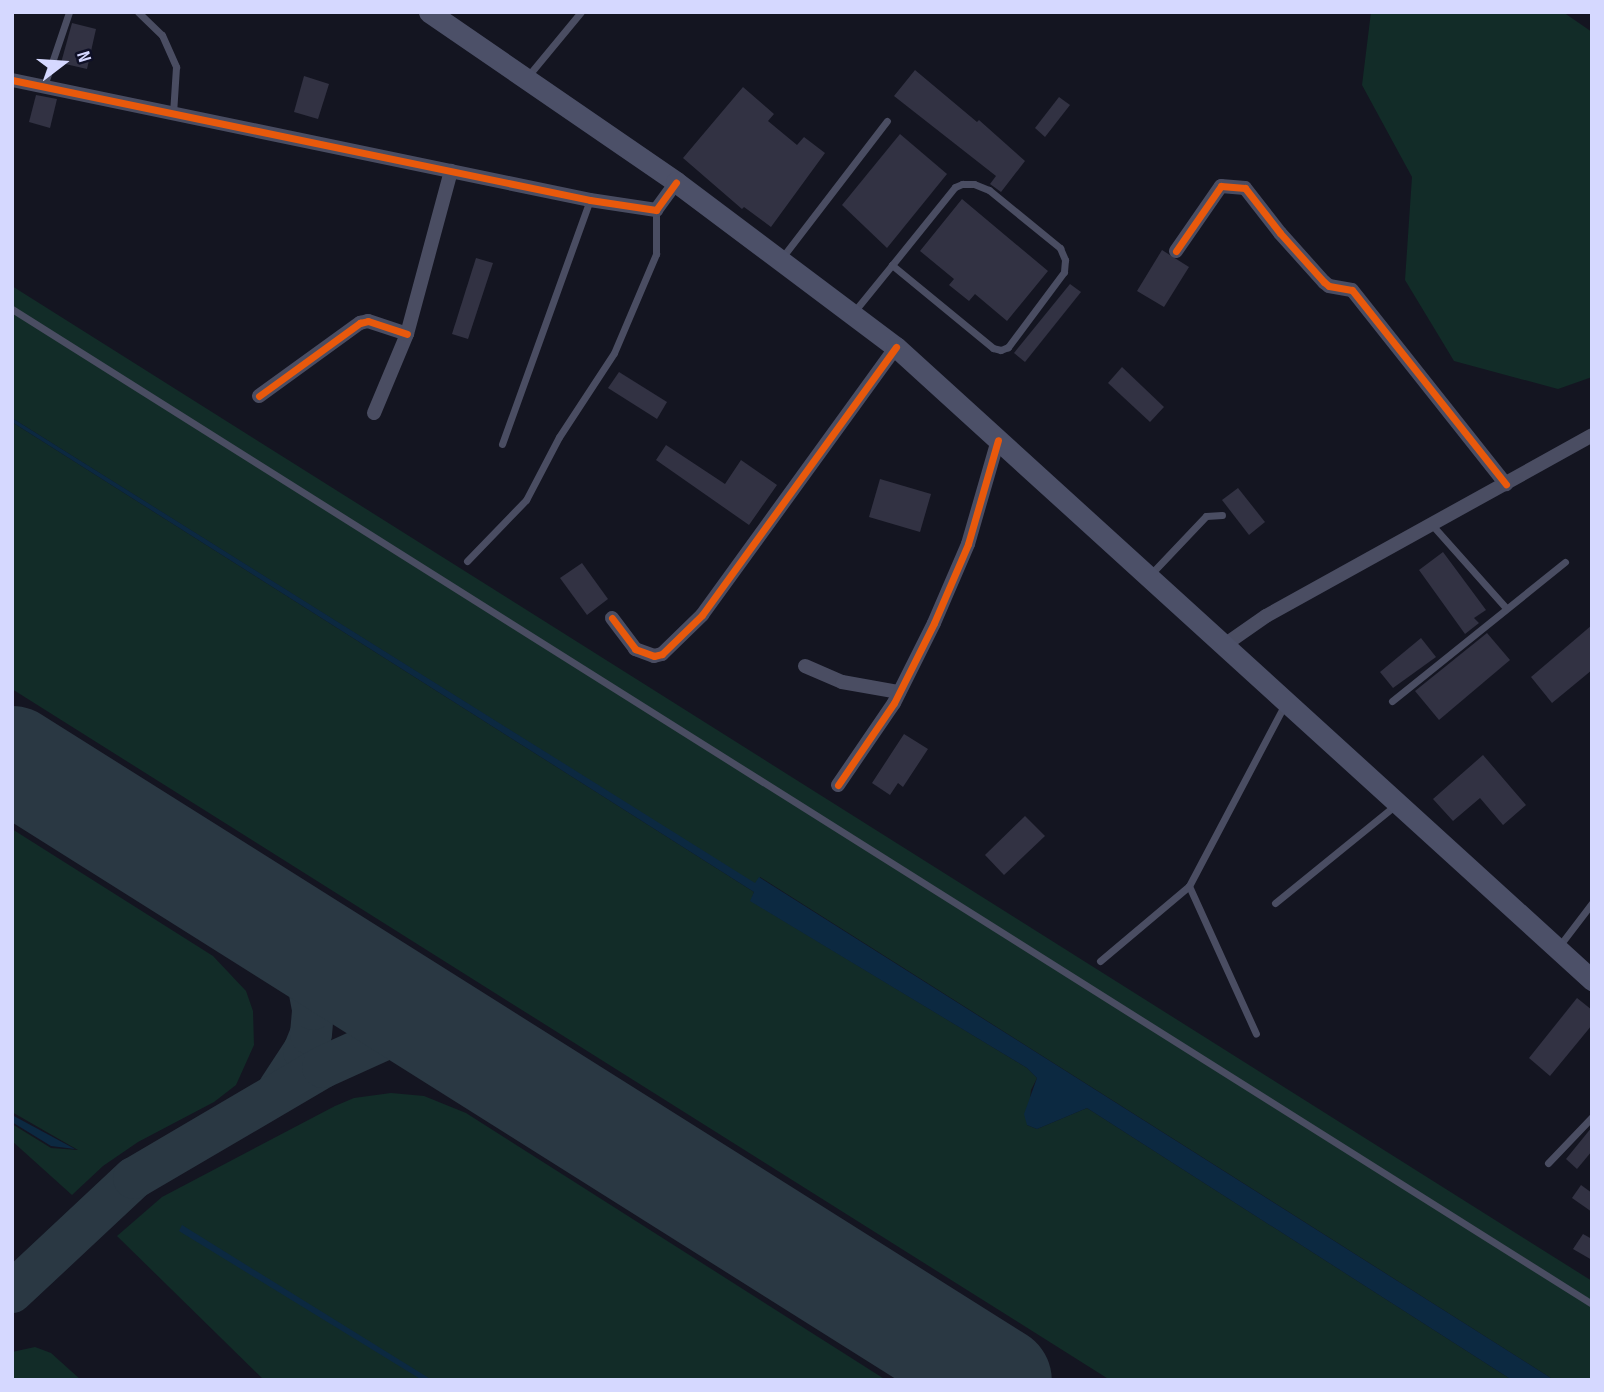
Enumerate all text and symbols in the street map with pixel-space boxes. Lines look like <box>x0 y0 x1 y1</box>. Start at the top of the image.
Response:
north arrow <box>28 28 98 98</box>
text: N <box>71 48 96 65</box>

